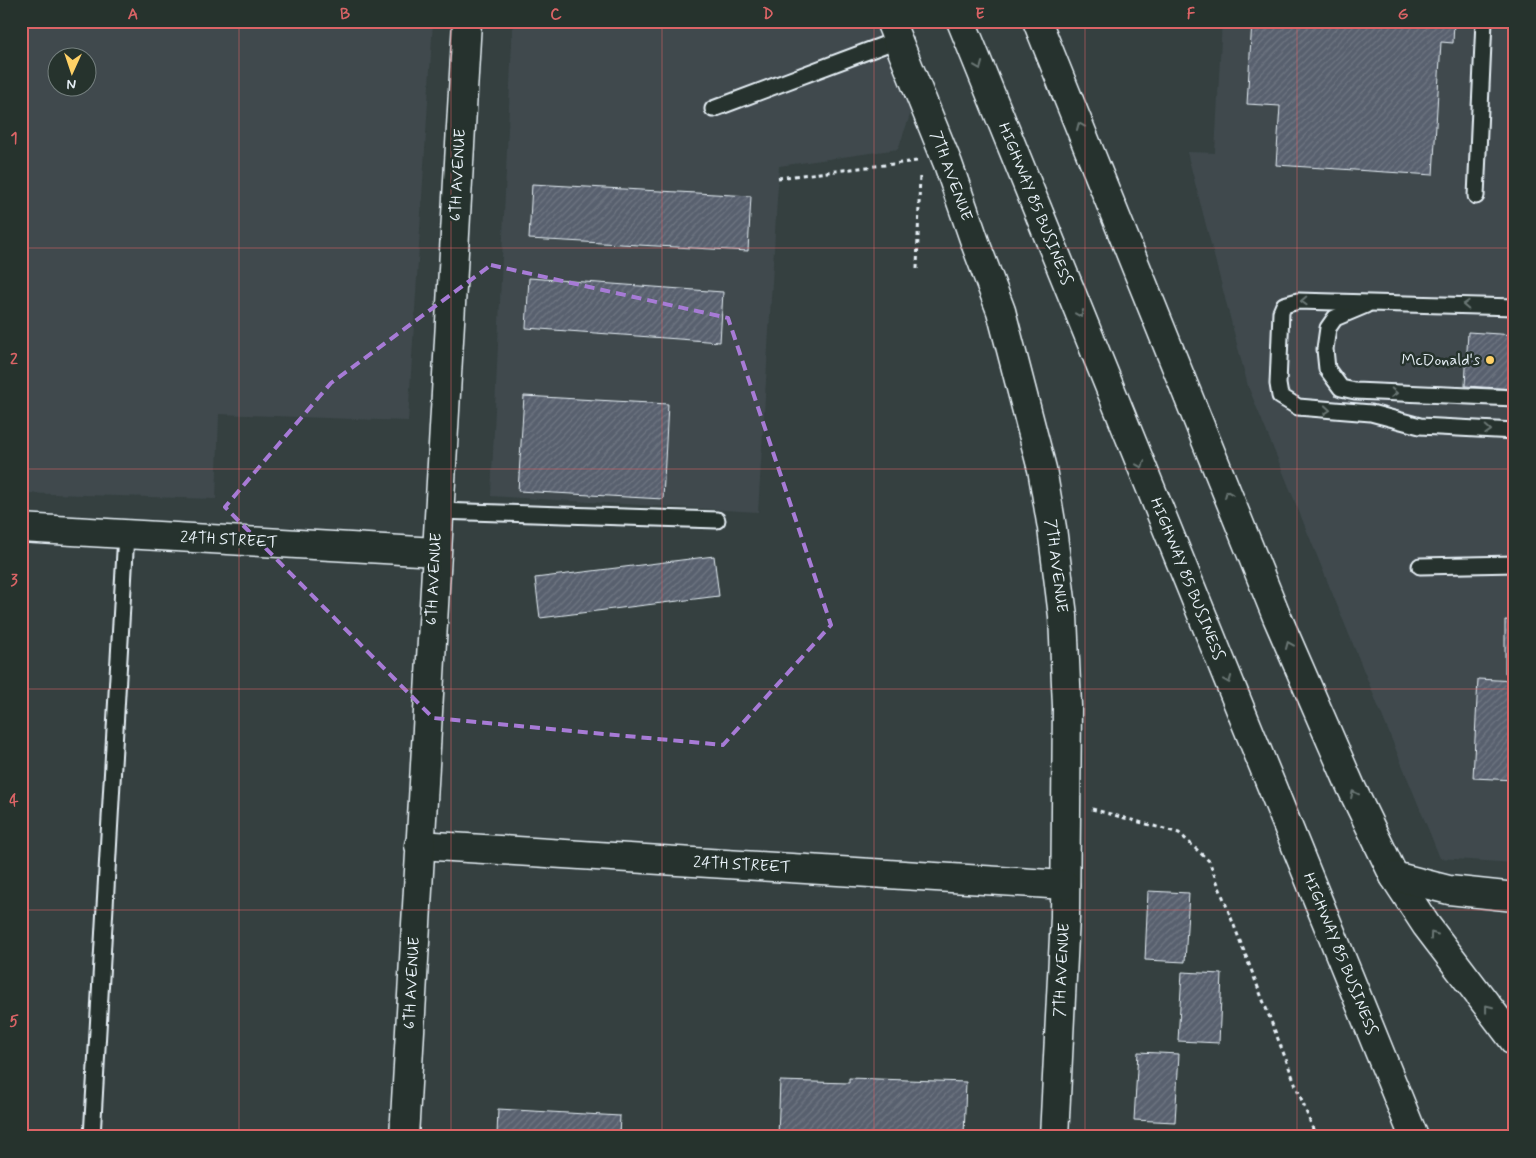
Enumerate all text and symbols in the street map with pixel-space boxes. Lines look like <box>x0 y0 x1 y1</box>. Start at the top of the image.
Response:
text: A <box>128 4 138 25</box>
text: B <box>340 4 350 25</box>
text: C <box>550 4 562 25</box>
text: D <box>762 4 774 25</box>
text: E <box>975 4 985 25</box>
text: F <box>1187 4 1196 25</box>
text: G <box>1398 4 1409 25</box>
north arrow <box>48 48 98 98</box>
one-way arrow <box>973 62 983 70</box>
text: N <box>66 75 77 93</box>
street label: HIGHWAY 85 BUSINESS <box>993 120 1077 288</box>
one-way arrow <box>1076 122 1087 131</box>
text: 1 <box>10 128 18 149</box>
street label: 6TH AVENUE <box>445 128 471 222</box>
street label: 7TH AVENUE <box>925 128 977 224</box>
one-way arrow <box>1299 296 1307 307</box>
one-way arrow <box>1462 300 1470 310</box>
one-way arrow <box>1073 309 1084 318</box>
text: 2 <box>10 349 18 370</box>
place label: McDonald's <box>1401 350 1480 371</box>
marker: McDonald's <box>1484 354 1496 366</box>
one-way arrow <box>1390 387 1398 398</box>
one-way arrow <box>1323 404 1331 415</box>
one-way arrow <box>1484 424 1492 435</box>
one-way arrow <box>1135 460 1145 469</box>
one-way arrow <box>1224 490 1234 499</box>
street label: HIGHWAY 85 BUSINESS <box>1145 495 1229 663</box>
street label: 7TH AVENUE <box>1040 518 1072 614</box>
street label: 24TH STREET <box>180 527 278 553</box>
street label: 6TH AVENUE <box>421 532 447 626</box>
text: 3 <box>10 570 18 591</box>
one-way arrow <box>1285 641 1296 650</box>
one-way arrow <box>1222 675 1233 684</box>
text: 4 <box>9 790 19 811</box>
one-way arrow <box>1350 790 1360 799</box>
street label: 24TH STREET <box>693 852 791 878</box>
street label: HIGHWAY 85 BUSINESS <box>1298 870 1382 1038</box>
street label: 7TH AVENUE <box>1049 922 1075 1018</box>
one-way arrow <box>1430 931 1439 941</box>
street label: 6TH AVENUE <box>399 936 425 1030</box>
one-way arrow <box>1486 1005 1494 1014</box>
text: 5 <box>9 1011 19 1032</box>

